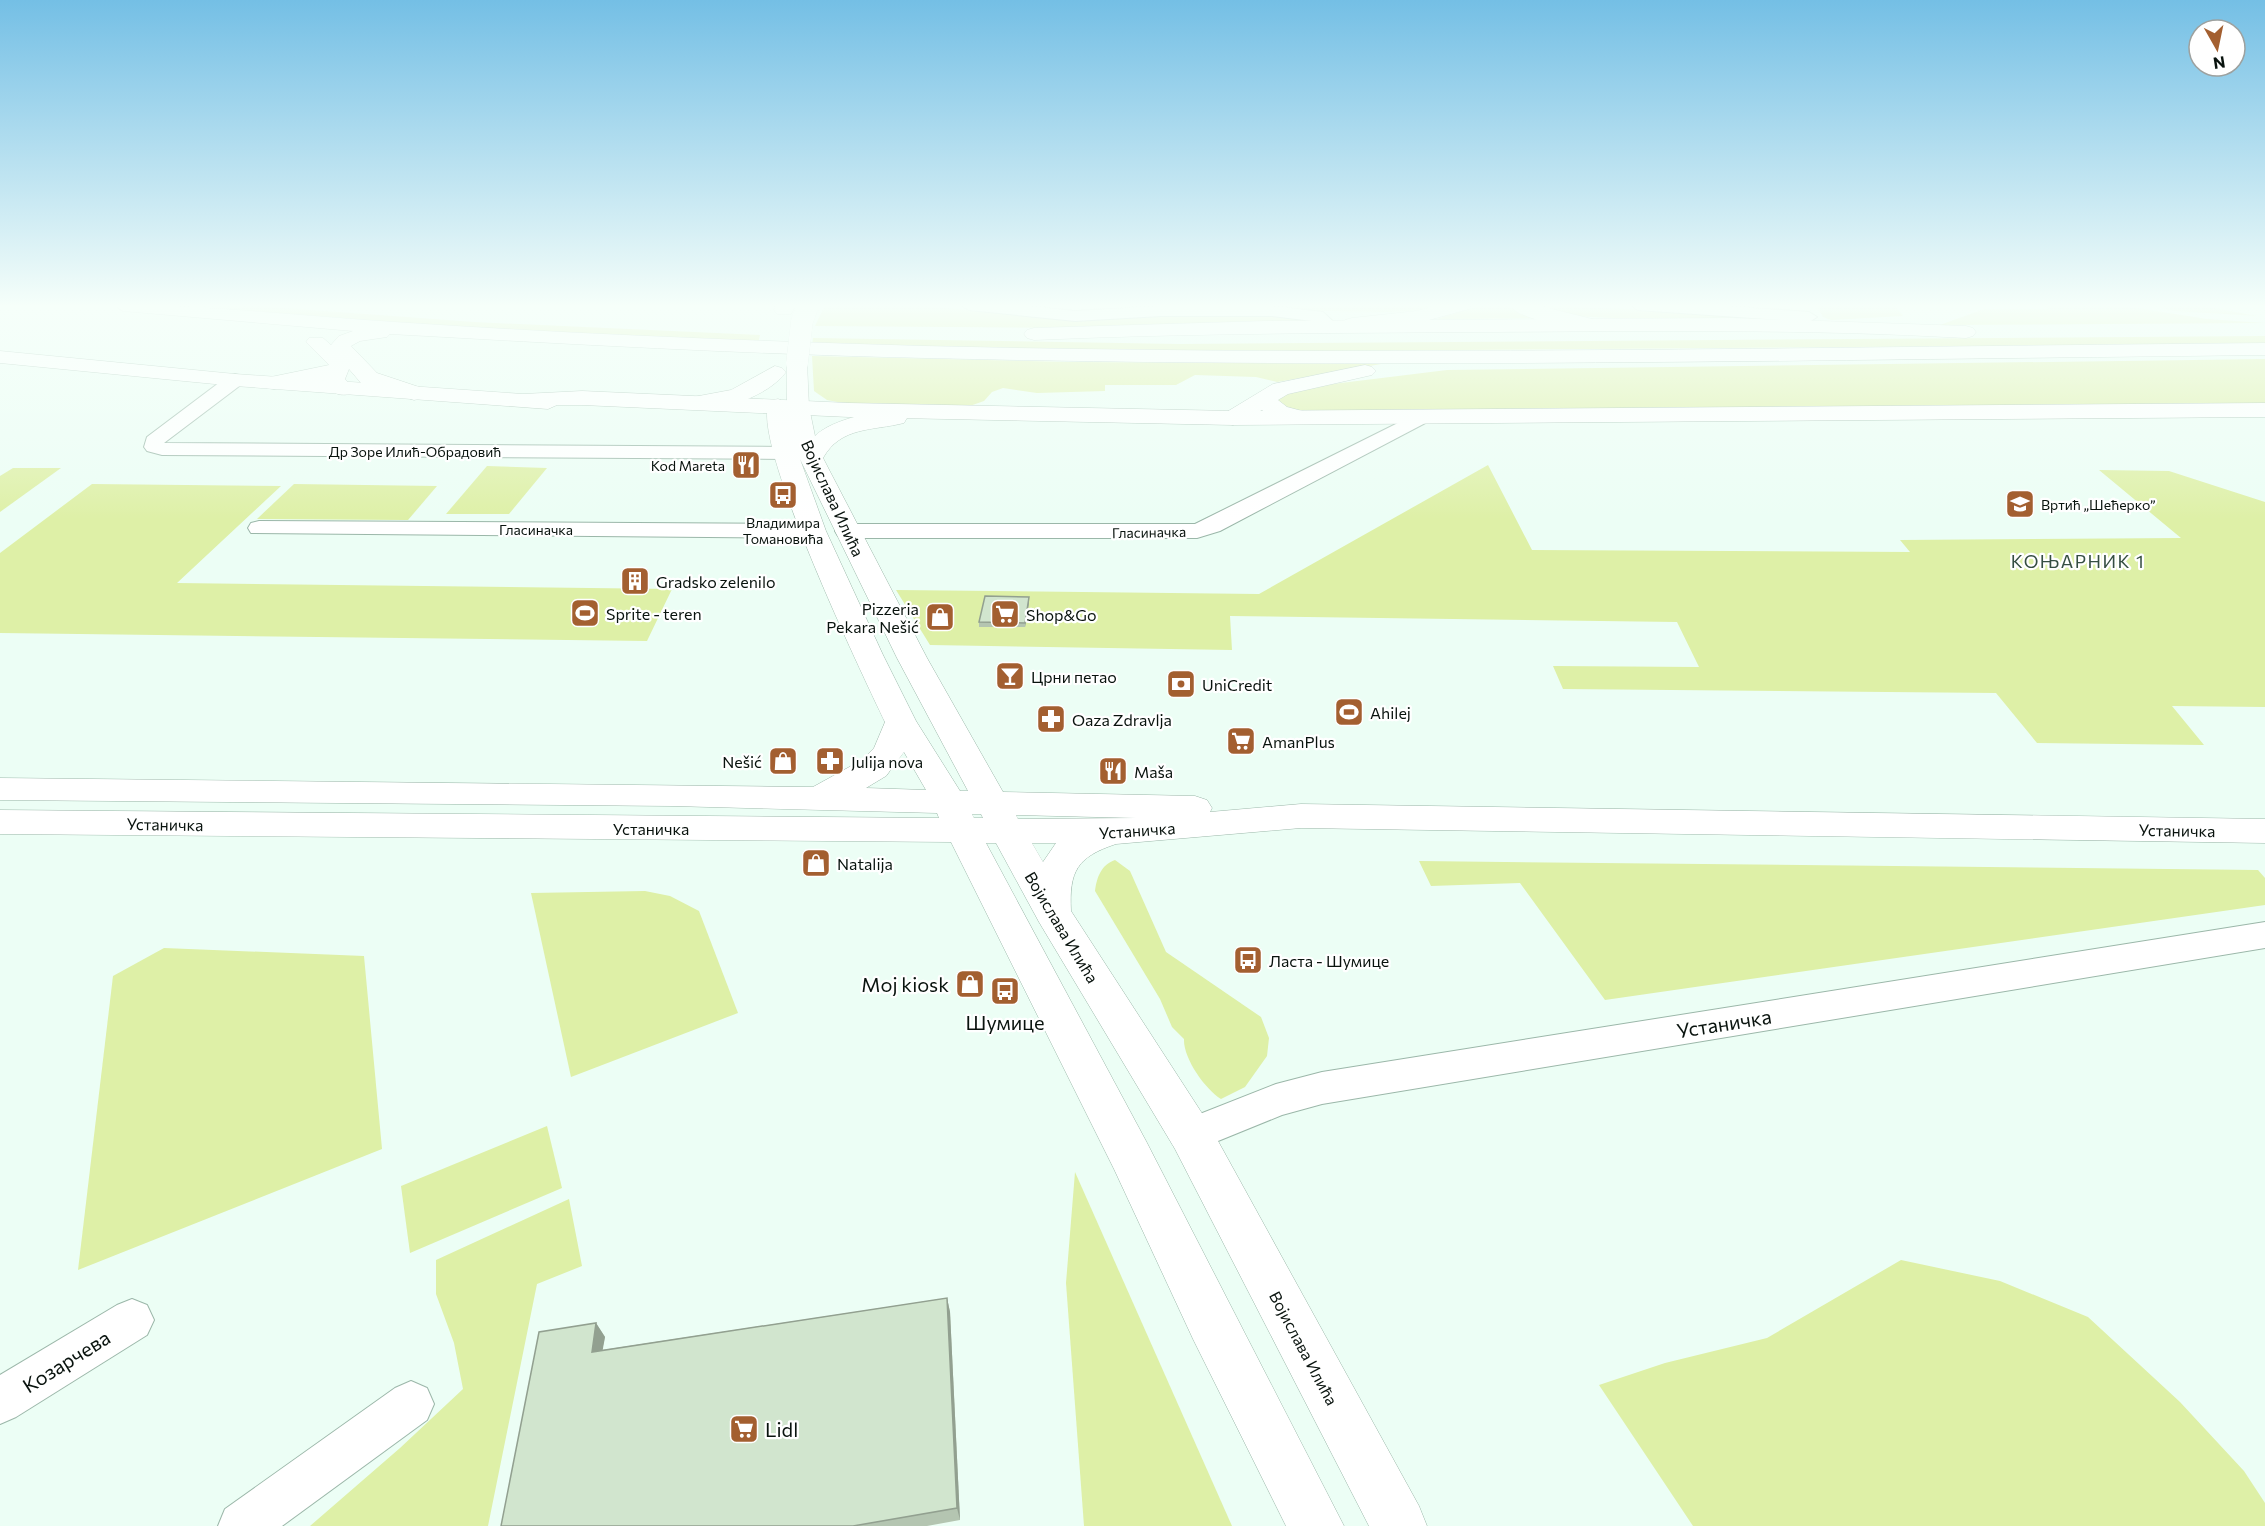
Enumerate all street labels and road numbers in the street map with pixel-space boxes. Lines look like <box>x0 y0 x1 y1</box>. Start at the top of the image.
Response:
street label: Војислава Илића <box>798 437 868 559</box>
street label: Др Зоре Илић-Обрадовић <box>329 443 501 460</box>
street label: Гласиначка <box>499 521 573 538</box>
street label: Гласиначка <box>1112 523 1186 541</box>
street label: Устаничка <box>126 814 204 834</box>
street label: Устаничка <box>1098 818 1176 842</box>
street label: Устаничка <box>613 819 689 838</box>
street label: Устаничка <box>2138 820 2216 840</box>
street label: Војислава Илића <box>1021 868 1103 986</box>
street label: Устаничка <box>1675 1004 1773 1042</box>
street label: Војислава Илића <box>1266 1288 1342 1408</box>
street label: Козарчева <box>18 1325 114 1397</box>

